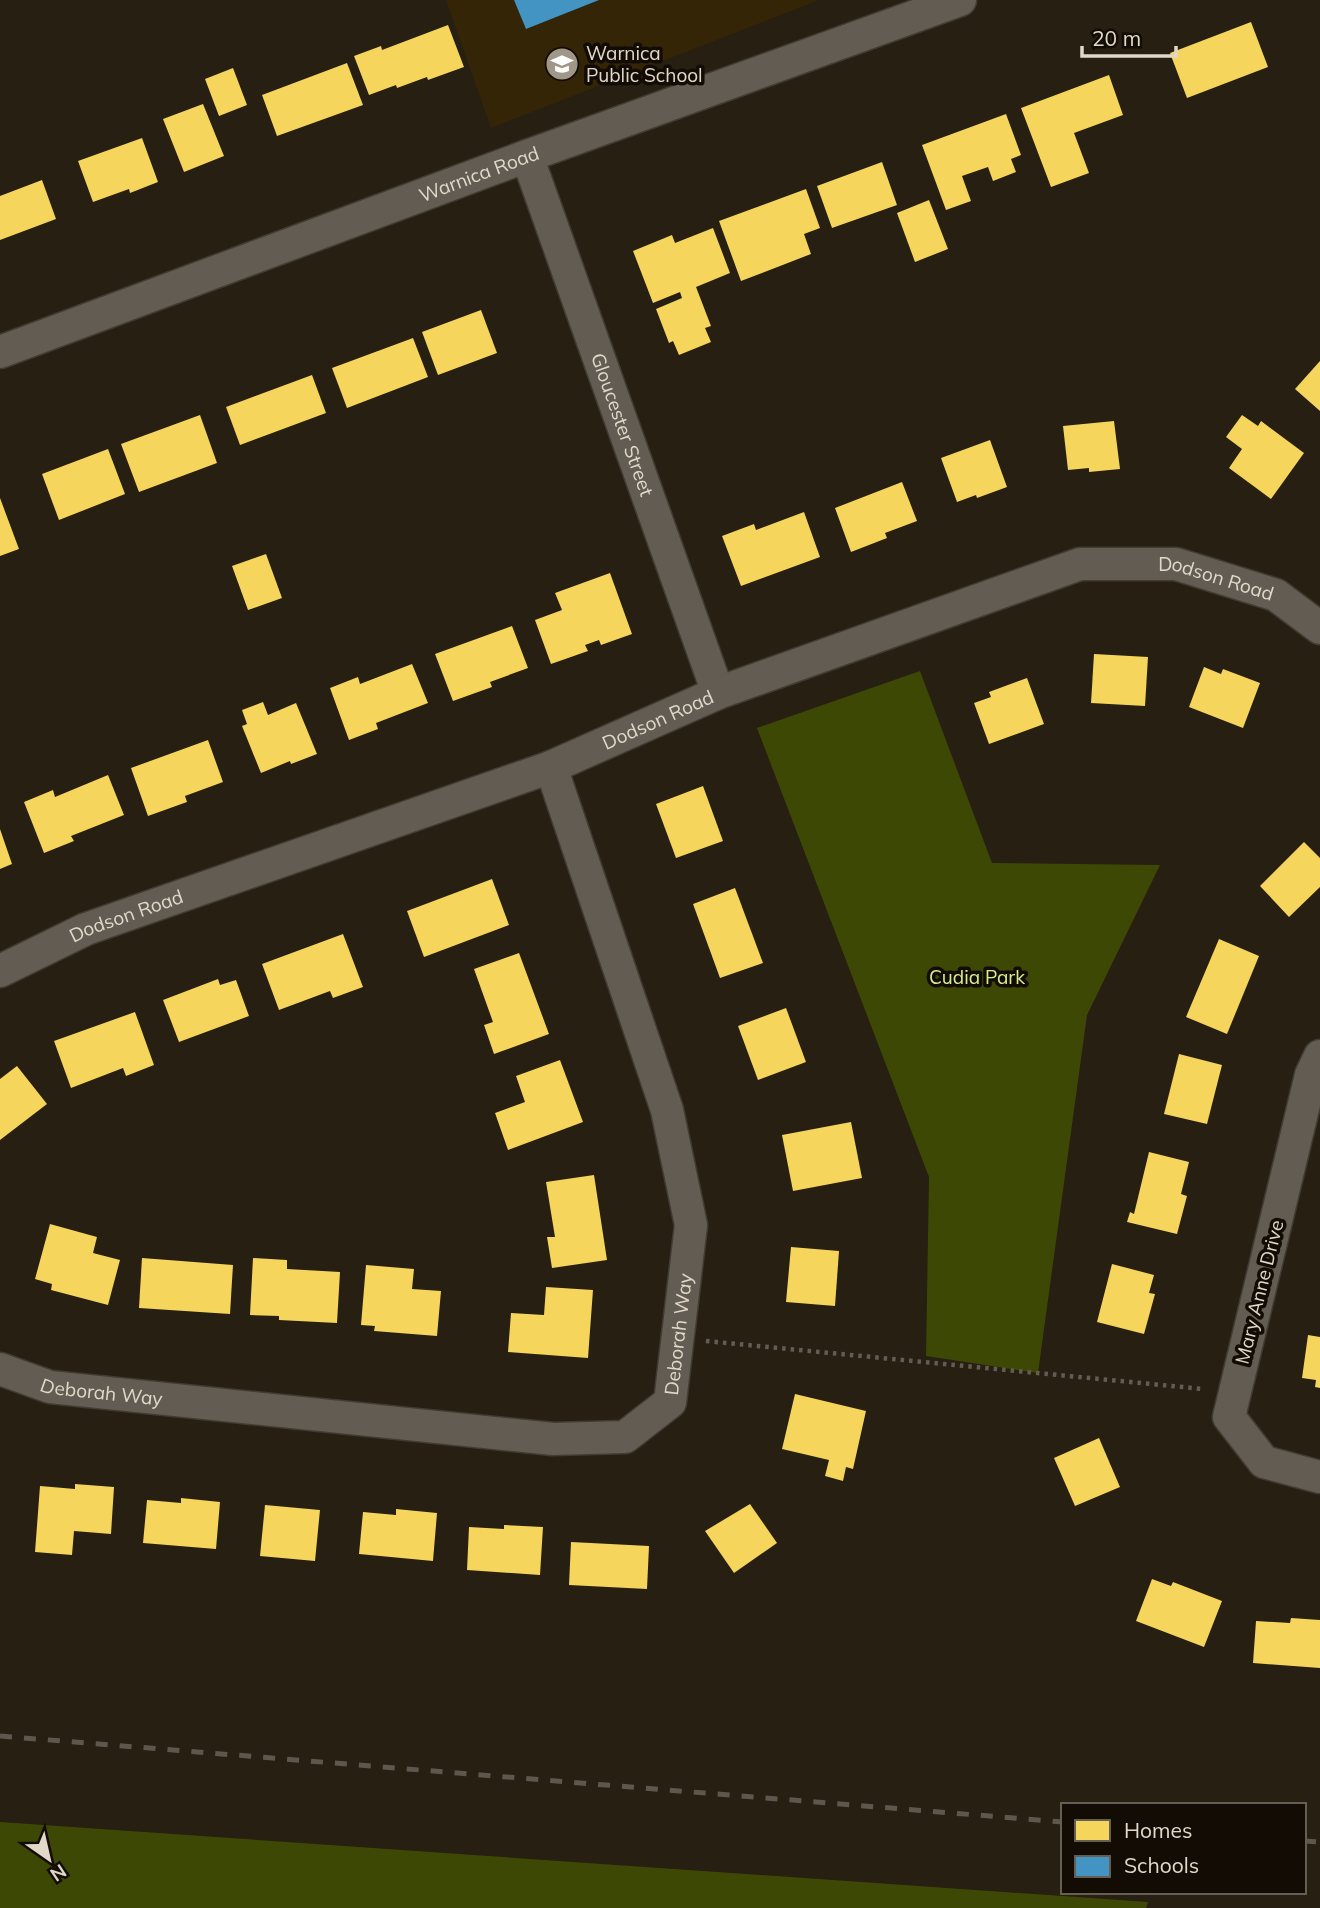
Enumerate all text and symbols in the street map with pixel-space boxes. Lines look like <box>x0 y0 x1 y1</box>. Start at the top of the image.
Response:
scale bar <box>1082 14 1176 58</box>
text: 20 m <box>1092 25 1141 51</box>
place label: Warnica Public School <box>586 41 703 87</box>
school or university icon: Warnica Public School <box>543 45 581 83</box>
street label: Warnica Road <box>416 141 542 207</box>
street label: Gloucester Street <box>586 350 659 500</box>
street label: Dodson Road <box>1158 551 1277 606</box>
street label: Dodson Road <box>598 684 717 755</box>
street label: Dodson Road <box>65 884 186 947</box>
park label: Cudia Park <box>929 965 1025 989</box>
street label: Mary Anne Drive <box>1229 1217 1289 1367</box>
street label: Deborah Way <box>659 1272 697 1397</box>
street label: Deborah Way <box>37 1373 164 1411</box>
legend <box>1061 1803 1306 1894</box>
text: Homes <box>1124 1817 1192 1843</box>
north arrow <box>14 1824 84 1894</box>
text: Schools <box>1124 1852 1199 1878</box>
text: N <box>46 1859 71 1887</box>

